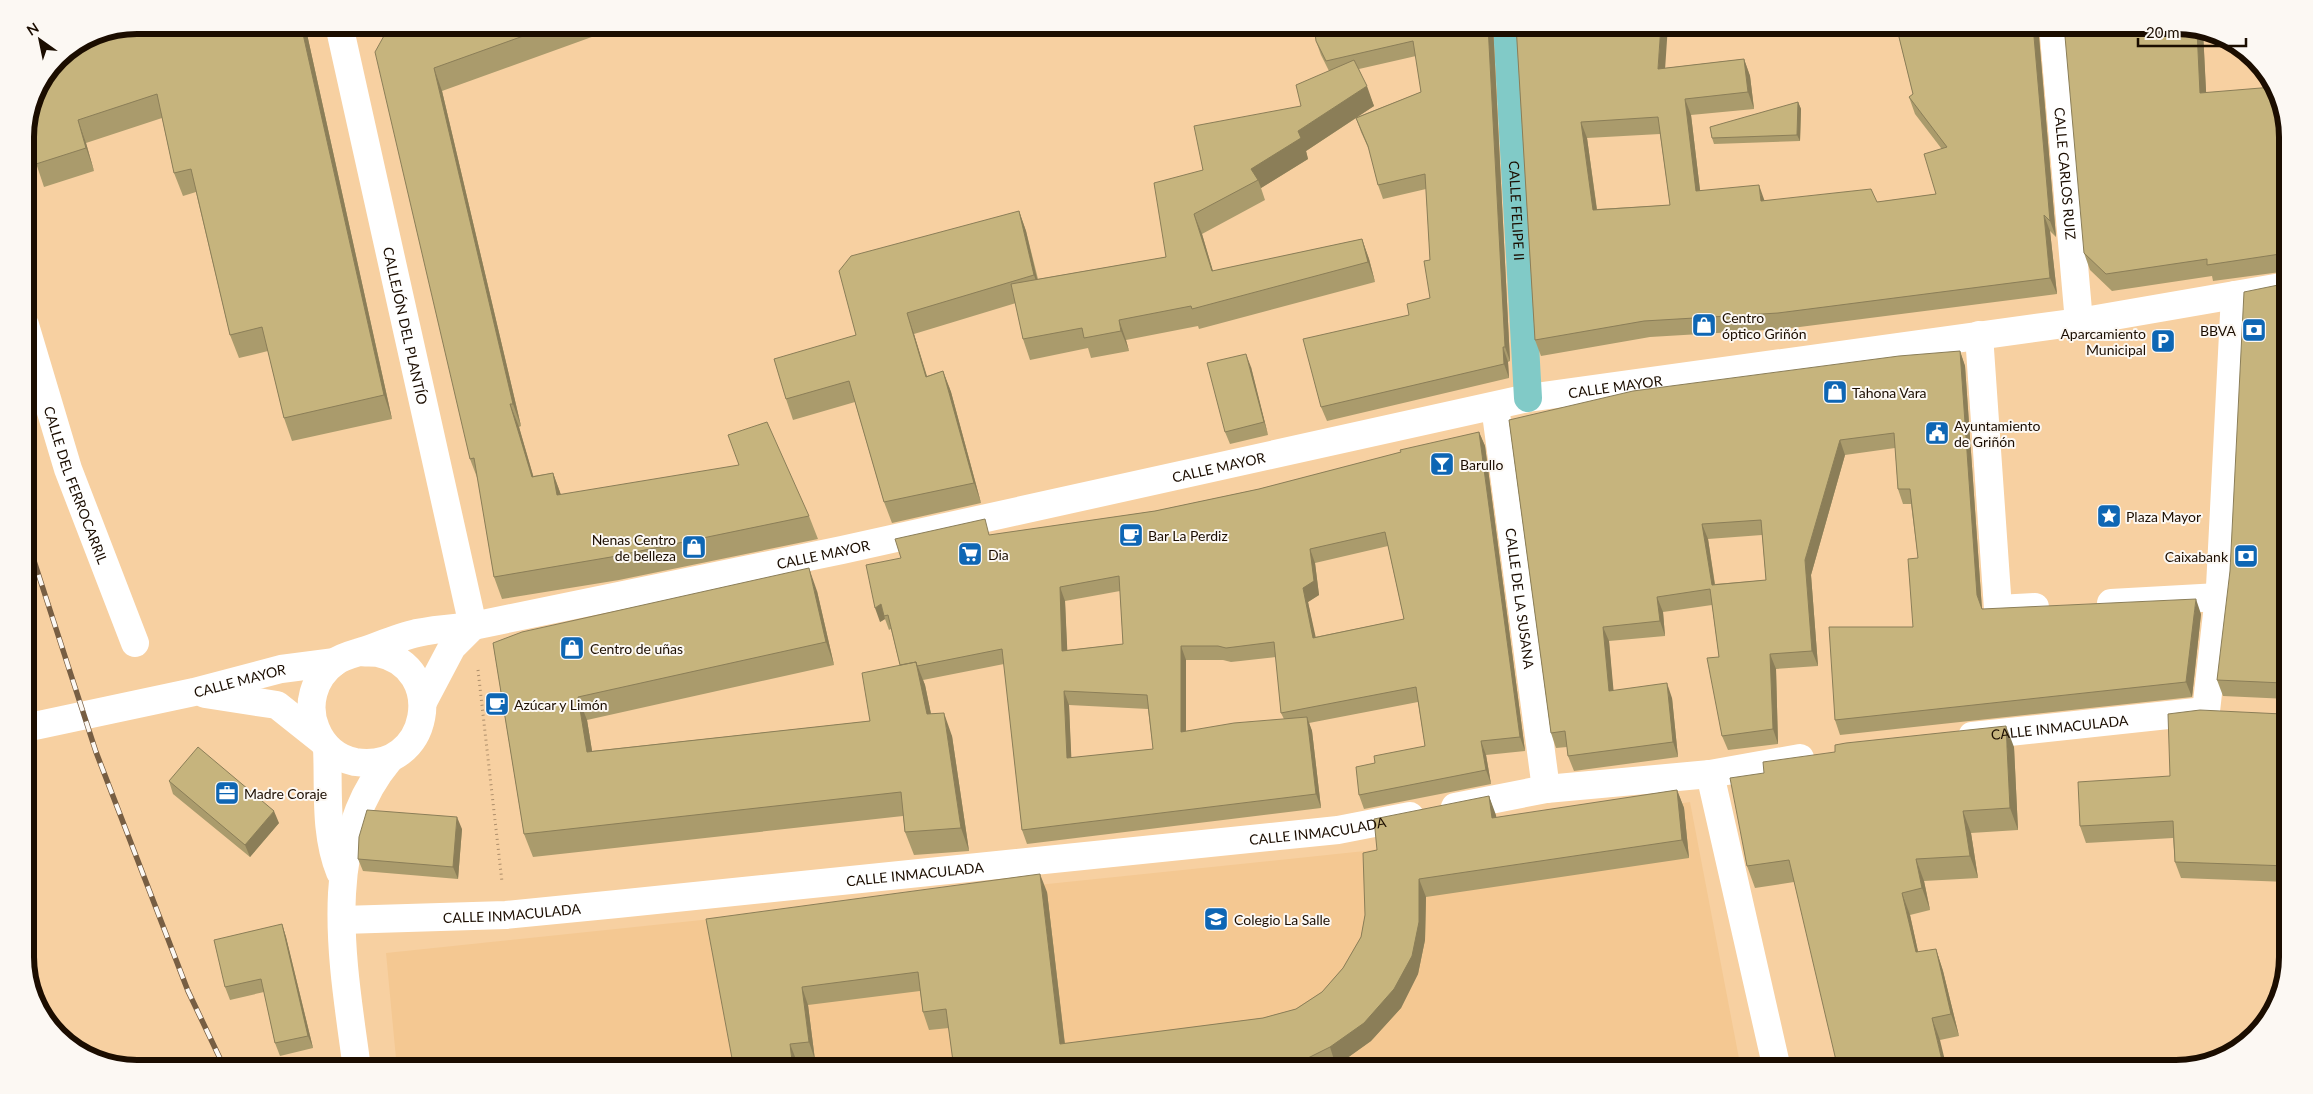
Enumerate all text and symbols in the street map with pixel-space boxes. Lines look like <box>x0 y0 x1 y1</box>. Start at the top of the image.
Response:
north arrow <box>15 15 65 65</box>
scale bar <box>2138 15 2246 47</box>
text: N <box>23 19 42 39</box>
text: 20 m <box>2146 23 2180 41</box>
street label: CALLE CARLOS RUIZ <box>2052 106 2080 240</box>
street label: CALLE FELIPE II <box>1506 160 1529 261</box>
street label: CALLEJÓN DEL PLANTÍO <box>380 245 432 406</box>
place label: Centro óptico Griñón <box>1722 309 1807 342</box>
shop icon: Centro óptico Griñón <box>1691 312 1717 338</box>
bank icon: BBVA <box>2241 317 2267 343</box>
place label: BBVA <box>2200 322 2237 339</box>
place label: Aparcamiento Municipal <box>2060 325 2146 358</box>
parking icon: Aparcamiento Municipal <box>2150 328 2176 354</box>
street label: CALLE MAYOR <box>1567 371 1663 401</box>
shop icon: Tahona Vara <box>1822 379 1848 405</box>
place label: Tahona Vara <box>1852 384 1927 401</box>
street label: CALLE DEL FERROCARRIL <box>41 404 112 566</box>
place label: Ayuntamiento de Griñón <box>1954 417 2041 450</box>
public building icon: Ayuntamiento de Griñón <box>1924 420 1950 446</box>
street label: CALLE MAYOR <box>1170 448 1267 485</box>
bar icon: Barullo <box>1429 451 1455 477</box>
place label: Barullo <box>1460 456 1503 473</box>
place icon: Plaza Mayor <box>2096 503 2122 529</box>
place label: Plaza Mayor <box>2126 508 2201 525</box>
cafe icon: Bar La Perdiz <box>1118 522 1144 548</box>
place label: Bar La Perdiz <box>1148 527 1228 544</box>
street label: CALLE DE LA SUSANA <box>1503 527 1538 670</box>
place label: Nenas Centro de belleza <box>592 531 676 564</box>
shop icon: Nenas Centro de belleza <box>681 534 707 560</box>
street label: CALLE MAYOR <box>775 536 871 572</box>
supermarket icon: Dia <box>957 541 983 567</box>
bank icon: Caixabank <box>2233 543 2259 569</box>
place label: Dia <box>988 546 1009 563</box>
place label: Caixabank <box>2165 548 2229 565</box>
shop icon: Centro de uñas <box>559 635 585 661</box>
place label: Centro de uñas <box>590 640 683 657</box>
street label: CALLE MAYOR <box>192 660 287 700</box>
cafe icon: Azúcar y Limón <box>484 691 510 717</box>
place label: Azúcar y Limón <box>514 696 608 713</box>
street label: CALLE INMACULADA <box>1990 711 2130 742</box>
office icon: Madre Coraje <box>214 780 240 806</box>
place label: Madre Coraje <box>244 785 327 802</box>
street label: CALLE INMACULADA <box>1248 812 1388 848</box>
street label: CALLE INMACULADA <box>845 858 985 889</box>
street label: CALLE INMACULADA <box>443 899 582 925</box>
school or university icon: Colegio La Salle <box>1203 906 1229 932</box>
place label: Colegio La Salle <box>1234 911 1330 928</box>

